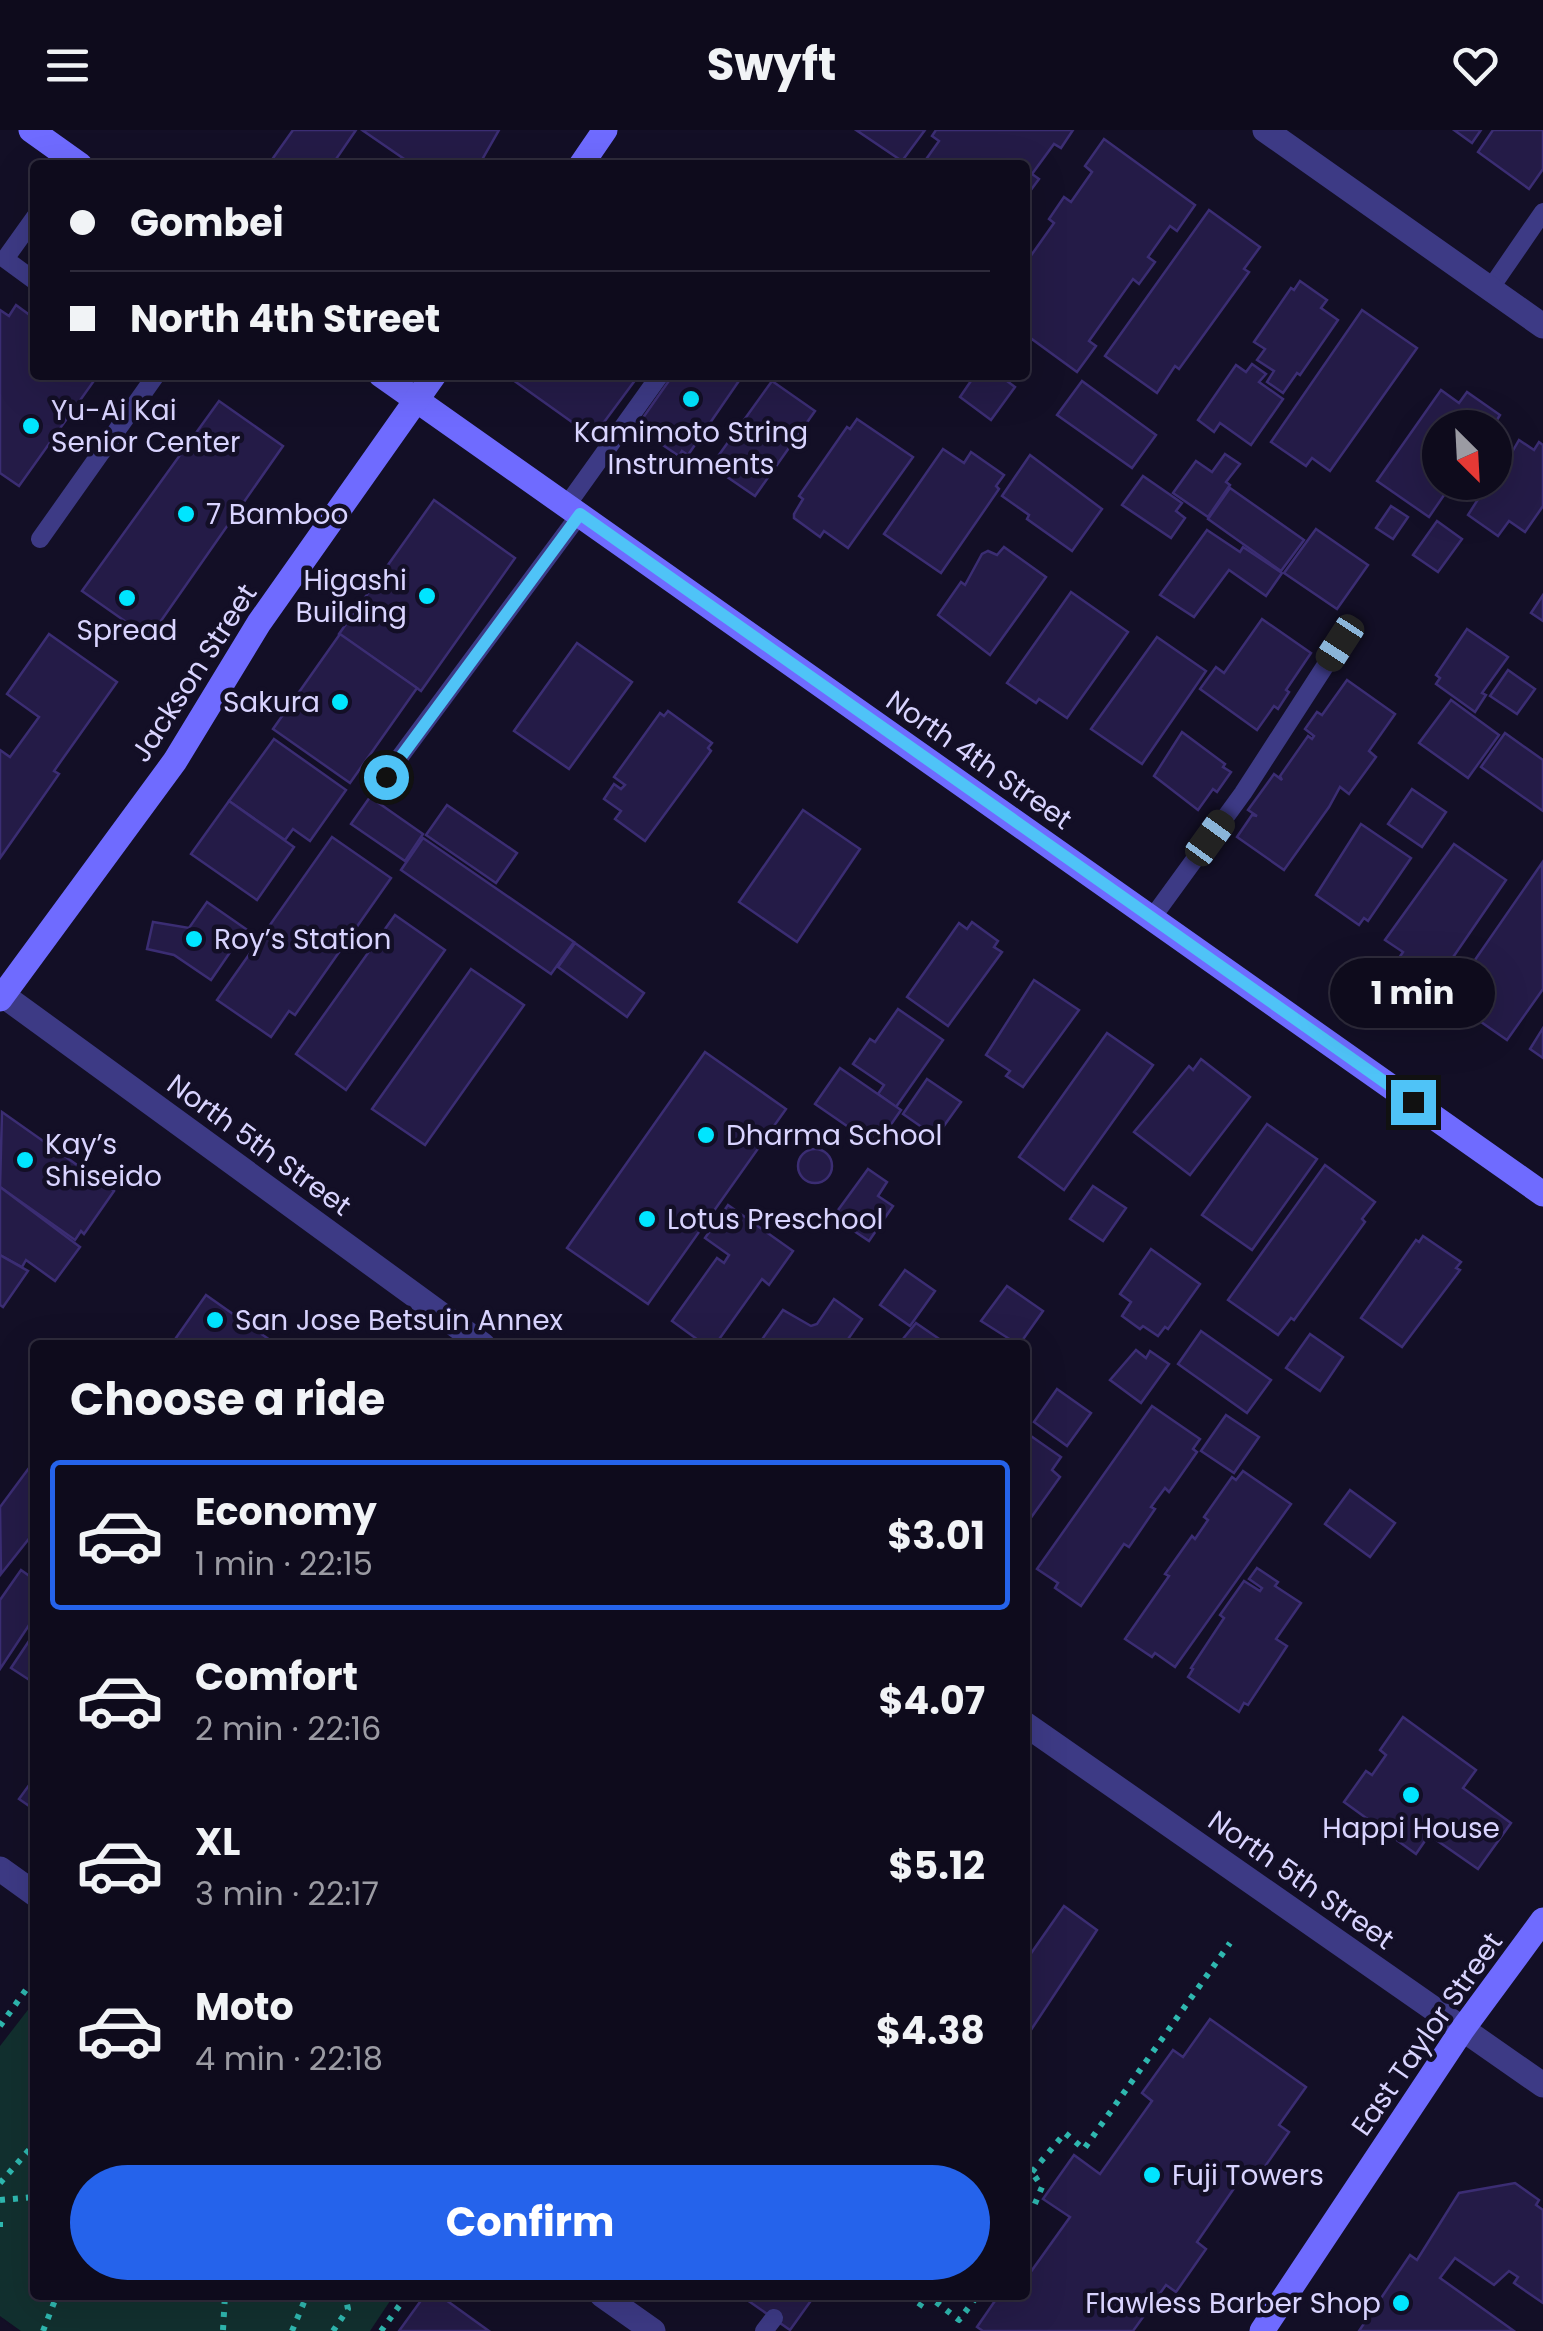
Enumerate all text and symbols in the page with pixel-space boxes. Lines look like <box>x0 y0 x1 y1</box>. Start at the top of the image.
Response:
text: Swyft <box>707 33 836 96</box>
icon: menu <box>40 38 95 93</box>
icon: heart <box>1448 38 1503 93</box>
text: Gombei <box>130 196 284 249</box>
text: North 4th Street <box>130 292 440 345</box>
marker: Kamimoto String Instruments <box>680 388 702 410</box>
place label: Yu-Ai Kai Senior Center <box>51 391 240 462</box>
north arrow <box>1422 410 1512 500</box>
map controls <box>1422 410 1512 500</box>
place label: Kamimoto String Instruments <box>574 413 808 484</box>
marker: Yu-Ai Kai Senior Center <box>20 415 42 437</box>
place label: 7 Bamboo <box>206 495 348 534</box>
marker: 7 Bamboo <box>175 503 197 525</box>
place label: Higashi Building <box>295 561 407 632</box>
street label: Jackson Street <box>122 576 266 770</box>
marker: Higashi Building <box>416 585 438 607</box>
marker: Spread <box>116 587 138 609</box>
car <box>1311 610 1369 676</box>
place label: Spread <box>76 611 178 650</box>
street label: North 4th Street <box>878 681 1080 839</box>
place label: Sakura <box>223 683 320 722</box>
marker: Sakura <box>329 691 351 713</box>
route start <box>364 755 409 800</box>
car <box>1180 805 1240 871</box>
place label: Roy’s Station <box>214 920 391 959</box>
marker: Roy’s Station <box>183 928 205 950</box>
callout: 1 min <box>1330 957 1496 1027</box>
text: 1 min <box>1371 970 1454 1015</box>
street label: North 5th Street <box>159 1065 359 1225</box>
route end <box>1391 1080 1436 1125</box>
place label: Dharma School <box>726 1116 942 1155</box>
marker: Dharma School <box>695 1124 717 1146</box>
place label: Kay’s Shiseido <box>45 1125 162 1196</box>
marker: Kay’s Shiseido <box>14 1149 36 1171</box>
place label: Lotus Preschool <box>667 1200 884 1239</box>
marker: Lotus Preschool <box>636 1208 658 1230</box>
place label: San Jose Betsuin Annex <box>235 1301 564 1340</box>
marker: San Jose Betsuin Annex <box>204 1309 226 1331</box>
text: Choose a ride <box>70 1368 385 1431</box>
text: Economy <box>195 1485 377 1538</box>
icon: car <box>75 1490 165 1580</box>
text: $3.01 <box>887 1509 985 1562</box>
text: 1 min · 22:15 <box>195 1541 373 1586</box>
text: Comfort <box>195 1650 358 1703</box>
icon: car <box>75 1655 165 1745</box>
text: $4.07 <box>878 1674 985 1727</box>
text: 2 min · 22:16 <box>195 1706 381 1751</box>
marker: Happi House <box>1400 1784 1422 1806</box>
street label: North 5th Street <box>1200 1801 1402 1959</box>
place label: Happi House <box>1322 1809 1500 1848</box>
text: XL <box>195 1815 240 1868</box>
icon: car <box>75 1820 165 1910</box>
text: $5.12 <box>889 1839 985 1892</box>
text: 3 min · 22:17 <box>195 1871 379 1916</box>
street label: East Taylor Street <box>1342 1924 1512 2144</box>
text: Moto <box>195 1980 294 2033</box>
icon: car <box>75 1985 165 2075</box>
text: $4.38 <box>876 2004 985 2057</box>
text: 4 min · 22:18 <box>195 2036 383 2081</box>
place label: Fuji Towers <box>1172 2156 1324 2195</box>
marker: Fuji Towers <box>1141 2164 1163 2186</box>
button: Confirm <box>70 2165 990 2280</box>
place label: Flawless Barber Shop <box>1085 2284 1381 2323</box>
marker: Flawless Barber Shop <box>1390 2292 1412 2314</box>

